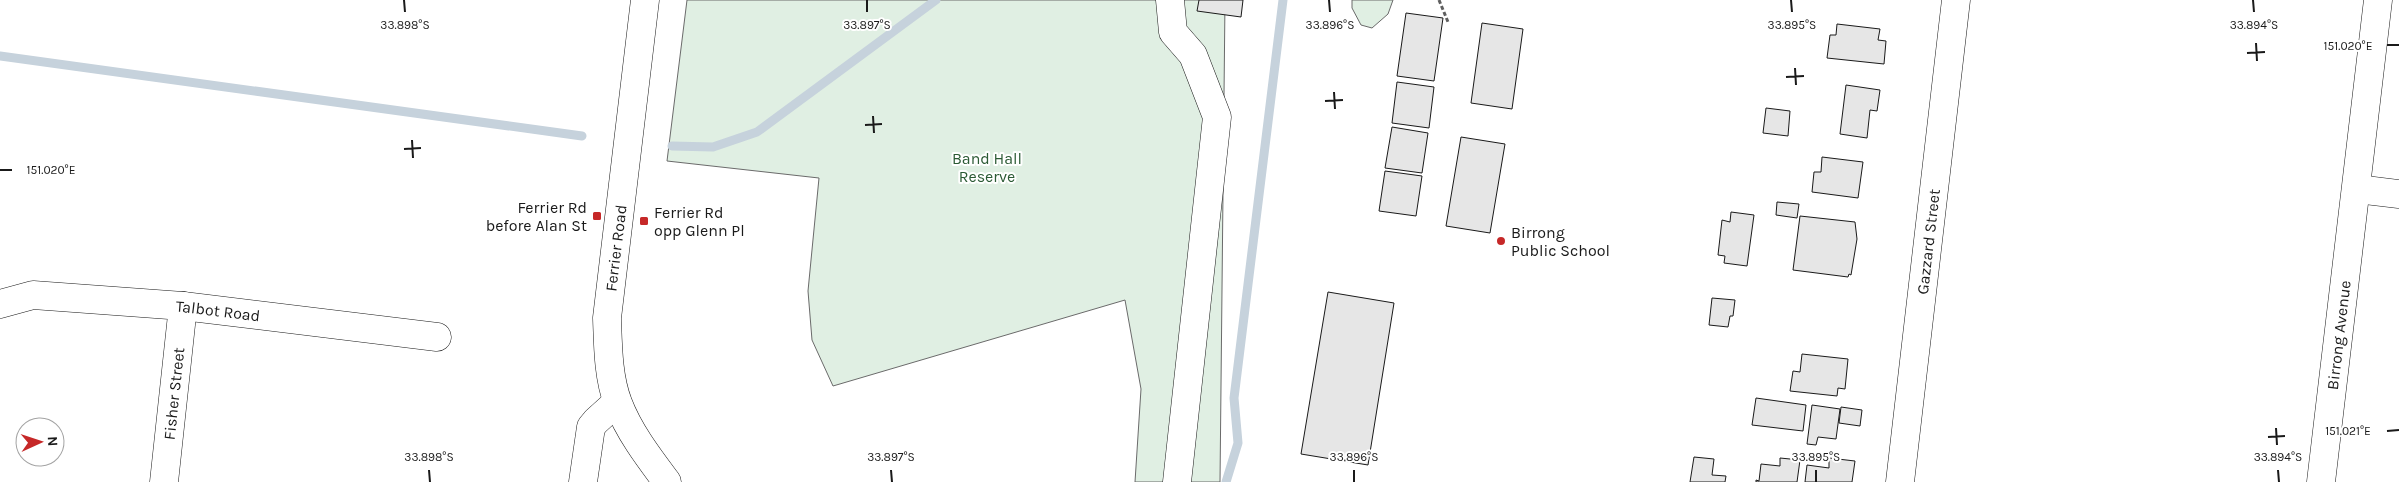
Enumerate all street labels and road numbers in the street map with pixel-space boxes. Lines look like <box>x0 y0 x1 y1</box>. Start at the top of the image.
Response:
street label: Gazzard Street <box>1912 188 1943 295</box>
street label: Ferrier Road <box>601 204 631 292</box>
street label: Birrong Avenue <box>2322 279 2354 391</box>
street label: Talbot Road <box>175 296 261 325</box>
street label: Fisher Street <box>159 346 188 441</box>

